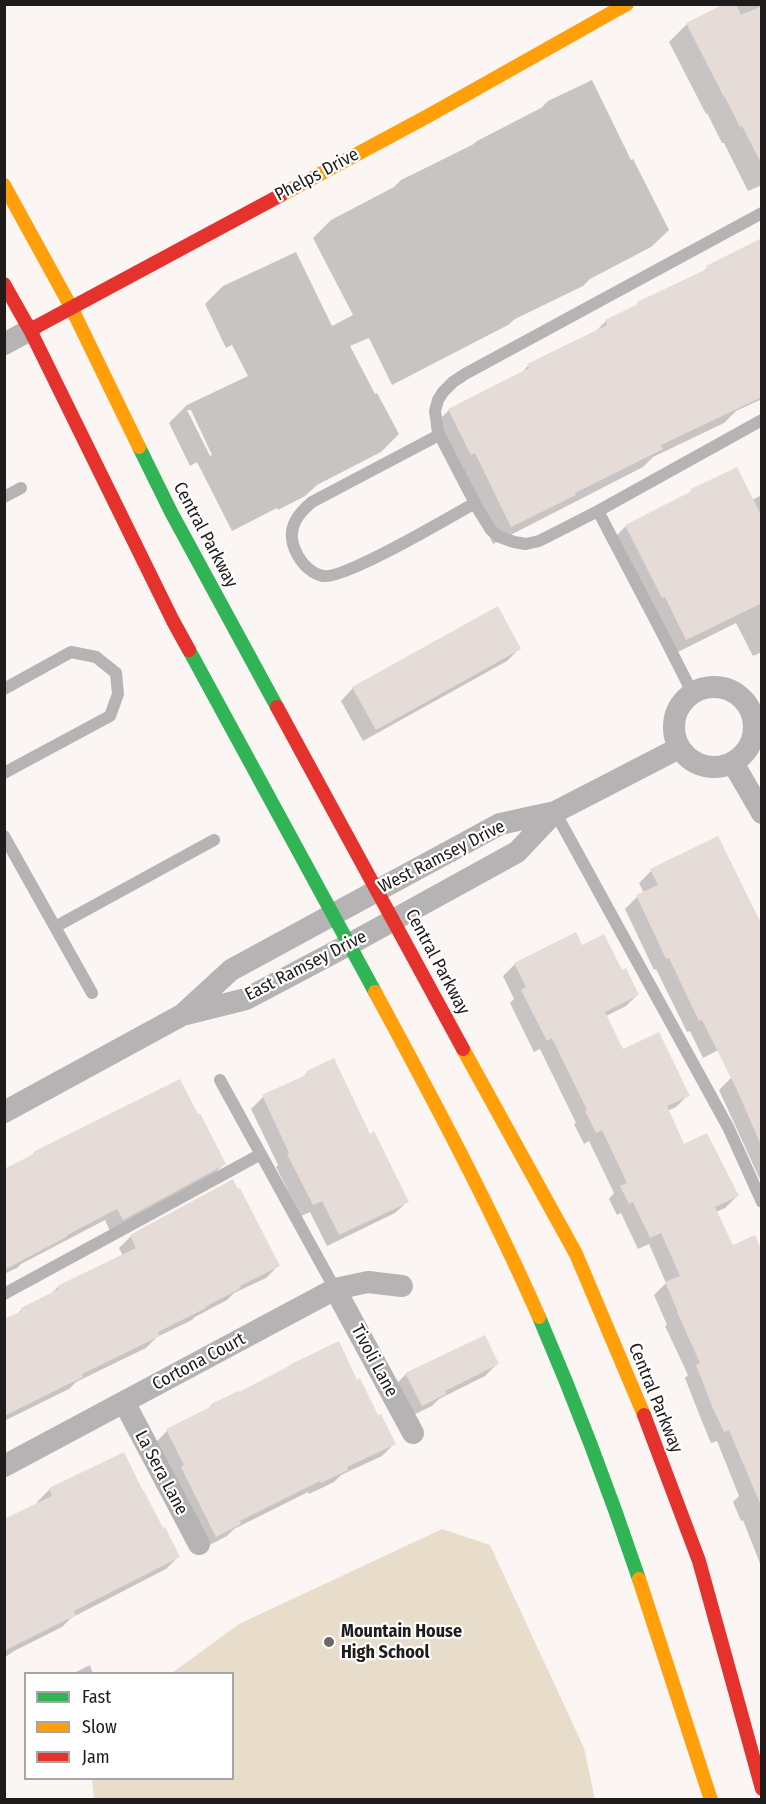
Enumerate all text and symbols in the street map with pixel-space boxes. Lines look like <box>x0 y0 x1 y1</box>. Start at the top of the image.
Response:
street label: Phelps Drive <box>271 144 363 206</box>
street label: Central Parkway <box>168 478 242 592</box>
street label: West Ramsey Drive <box>375 816 509 898</box>
street label: Central Parkway <box>400 905 474 1019</box>
street label: East Ramsey Drive <box>241 926 371 1006</box>
street label: Tivoli Lane <box>346 1321 402 1401</box>
street label: Cortona Court <box>149 1329 249 1395</box>
street label: Central Parkway <box>623 1340 687 1456</box>
street label: La Sera Lane <box>130 1427 192 1519</box>
place label: Mountain House High School <box>341 1621 462 1664</box>
marker: Mountain House High School <box>322 1635 336 1649</box>
legend <box>24 1672 234 1780</box>
text: Fast <box>82 1686 111 1708</box>
text: Slow <box>82 1716 117 1738</box>
text: Jam <box>82 1746 110 1768</box>

